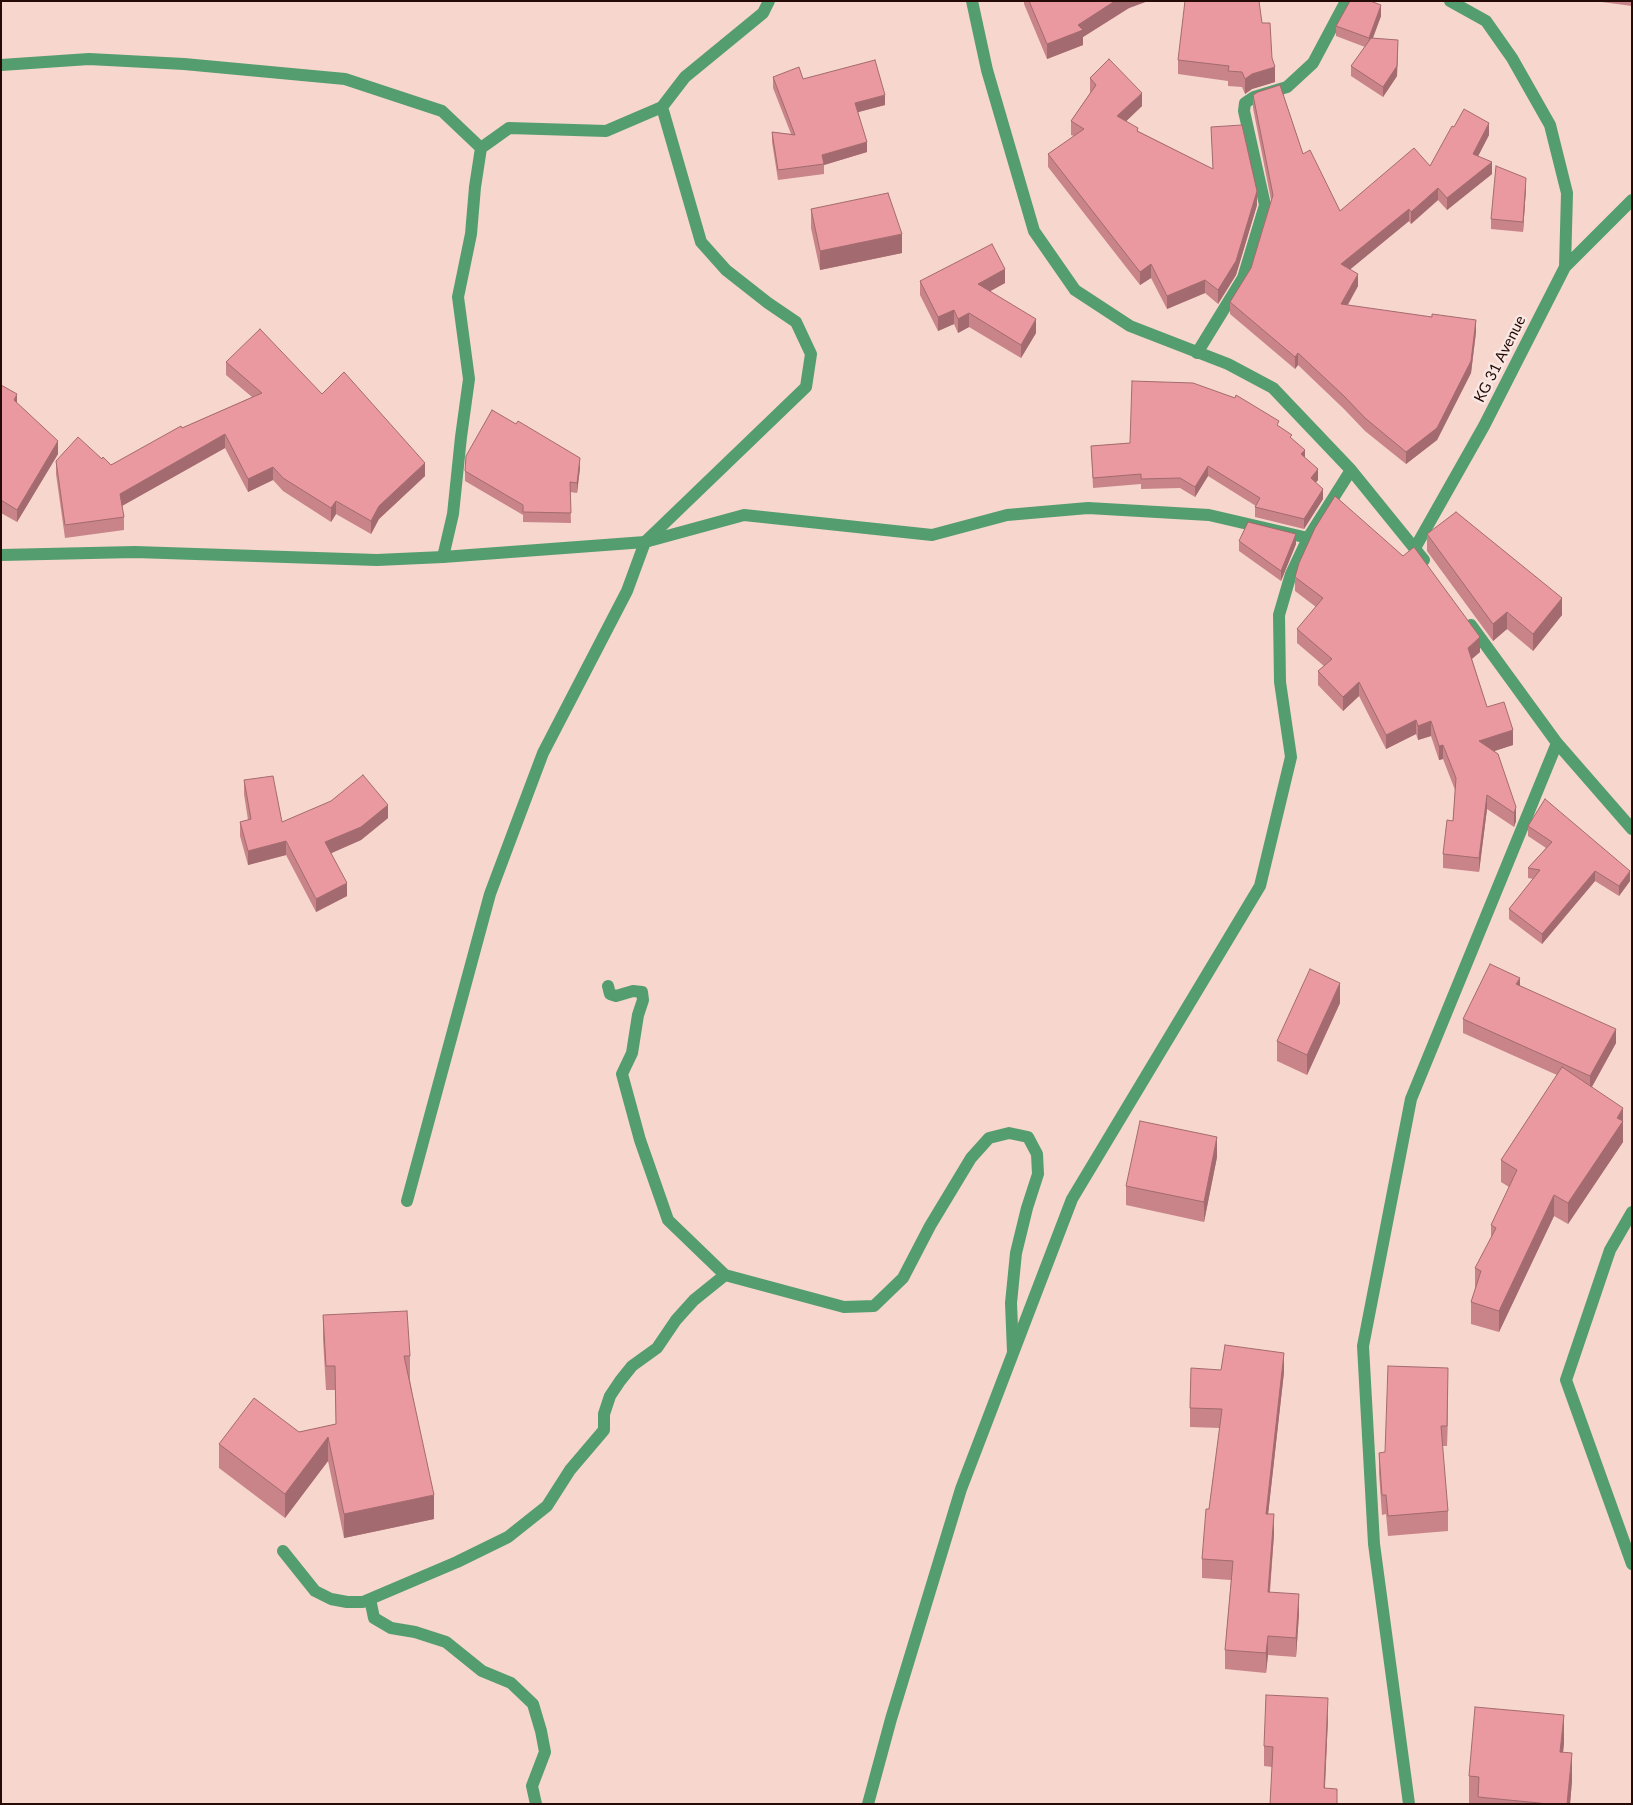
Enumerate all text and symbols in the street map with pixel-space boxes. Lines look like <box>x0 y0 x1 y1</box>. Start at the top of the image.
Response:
street label: KG 31 Avenue <box>1470 313 1530 405</box>

